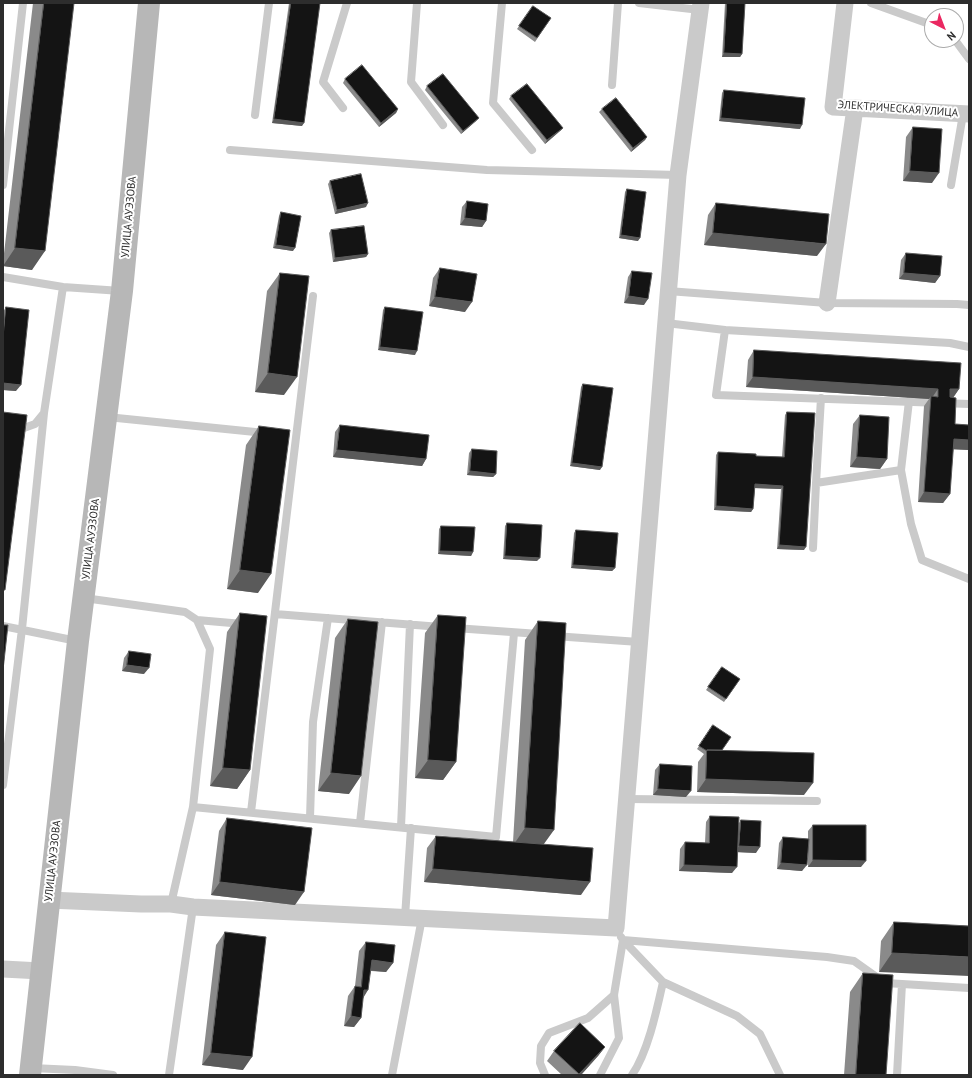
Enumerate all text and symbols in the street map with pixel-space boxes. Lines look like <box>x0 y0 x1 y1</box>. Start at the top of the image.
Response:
north arrow <box>924 8 964 48</box>
text: N <box>944 29 959 44</box>
street label: ЭЛЕКТРИЧЕСКАЯ УЛИЦА <box>837 98 959 120</box>
street label: УЛИЦА АУЭЗОВА <box>119 176 139 258</box>
street label: УЛИЦА АУЭЗОВА <box>79 498 103 580</box>
street label: УЛИЦА АУЭЗОВА <box>42 820 64 902</box>

